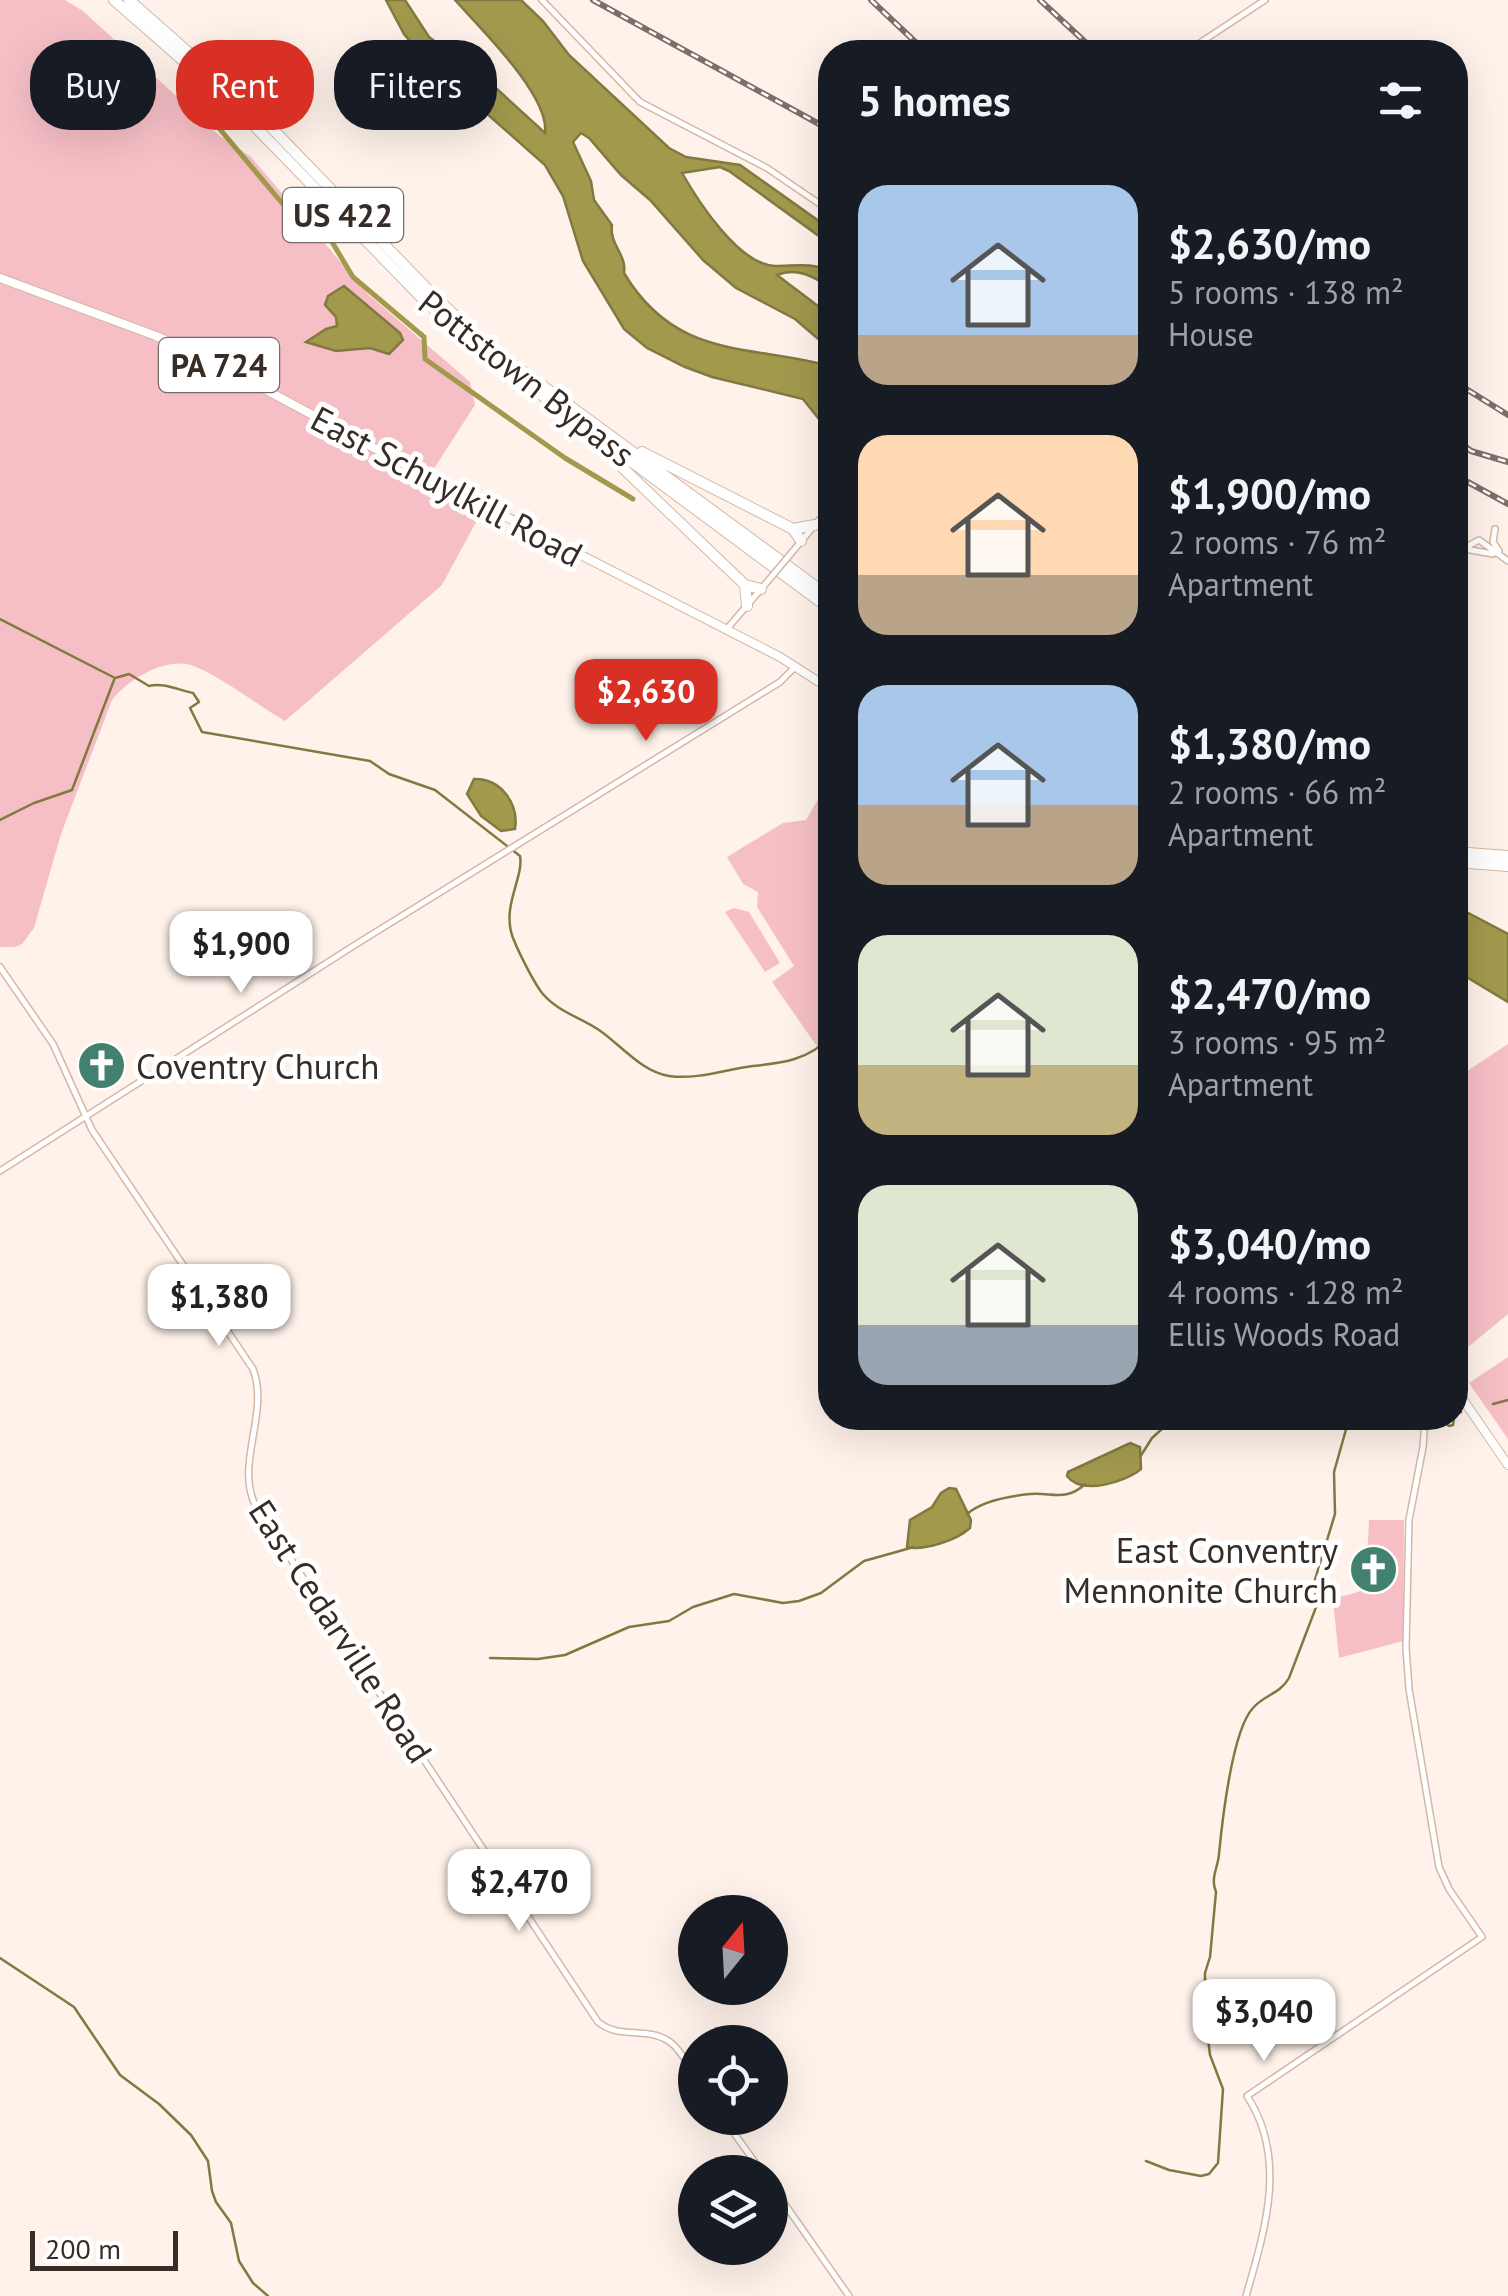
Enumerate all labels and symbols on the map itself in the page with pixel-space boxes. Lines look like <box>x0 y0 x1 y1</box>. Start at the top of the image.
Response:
road number: US 422 <box>283 188 403 242</box>
street label: Pottstown Bypass <box>410 279 644 477</box>
road number: PA 724 <box>159 338 279 392</box>
street label: East Schuylkill Road <box>303 395 591 577</box>
pin: $2,630 <box>565 659 727 744</box>
pin: $1,900 <box>160 911 322 996</box>
church icon: Coventry Church <box>75 1040 127 1092</box>
place label: Coventry Church <box>136 1043 380 1089</box>
pin: $1,380 <box>138 1264 300 1349</box>
street label: East Cedarville Road <box>239 1491 443 1771</box>
place label: East Conventry Mennonite Church <box>1064 1527 1338 1613</box>
church icon: East Conventry Mennonite Church <box>1347 1544 1399 1596</box>
pin: $2,470 <box>438 1849 600 1934</box>
north arrow <box>678 1895 788 2005</box>
pin: $3,040 <box>1183 1979 1345 2064</box>
scale bar <box>30 2226 178 2270</box>

